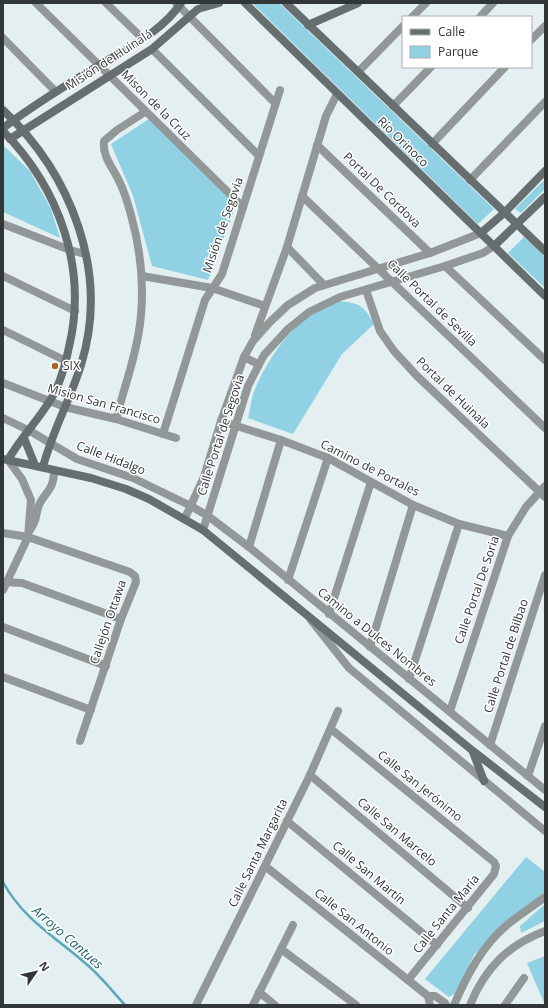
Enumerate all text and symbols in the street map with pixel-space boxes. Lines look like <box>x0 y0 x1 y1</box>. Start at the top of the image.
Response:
legend <box>402 16 532 68</box>
text: Calle <box>438 23 465 40</box>
street label: Misión de Huinalá <box>62 25 155 94</box>
text: Parque <box>438 43 478 60</box>
street label: Mison de la Cruz <box>118 66 195 144</box>
street label: Río Orinoco <box>374 113 433 171</box>
street label: Portal De Cordova <box>340 148 425 231</box>
street label: Misión de Segovia <box>198 175 247 275</box>
street label: Calle Portal de Sevilla <box>384 255 481 350</box>
street label: Portal de Huinala <box>413 353 494 432</box>
place label: SIX <box>63 357 80 374</box>
marker: SIX <box>50 361 60 371</box>
street label: Calle Portal de Segovia <box>193 372 248 498</box>
street label: Mision San Francisco <box>46 379 163 428</box>
street label: Camino de Portales <box>318 435 423 500</box>
street label: Calle Hidalgo <box>74 437 148 479</box>
street label: Calle Portal De Soria <box>450 533 503 646</box>
street label: Callejón Ottawa <box>85 577 130 666</box>
street label: Camino a Dulces Nombres <box>314 583 441 690</box>
street label: Calle Portal de Bilbao <box>479 597 532 715</box>
street label: Calle San Jerónimo <box>374 746 466 825</box>
street label: Calle San Marcelo <box>354 793 441 870</box>
street label: Calle Santa Margarita <box>224 795 291 910</box>
street label: Calle San Martín <box>329 837 410 908</box>
street label: Calle Santa María <box>409 871 483 957</box>
street label: Calle San Antonio <box>311 884 398 959</box>
water label: Arroyo Cantues <box>28 901 107 973</box>
north arrow <box>16 952 56 992</box>
text: N <box>36 958 53 974</box>

